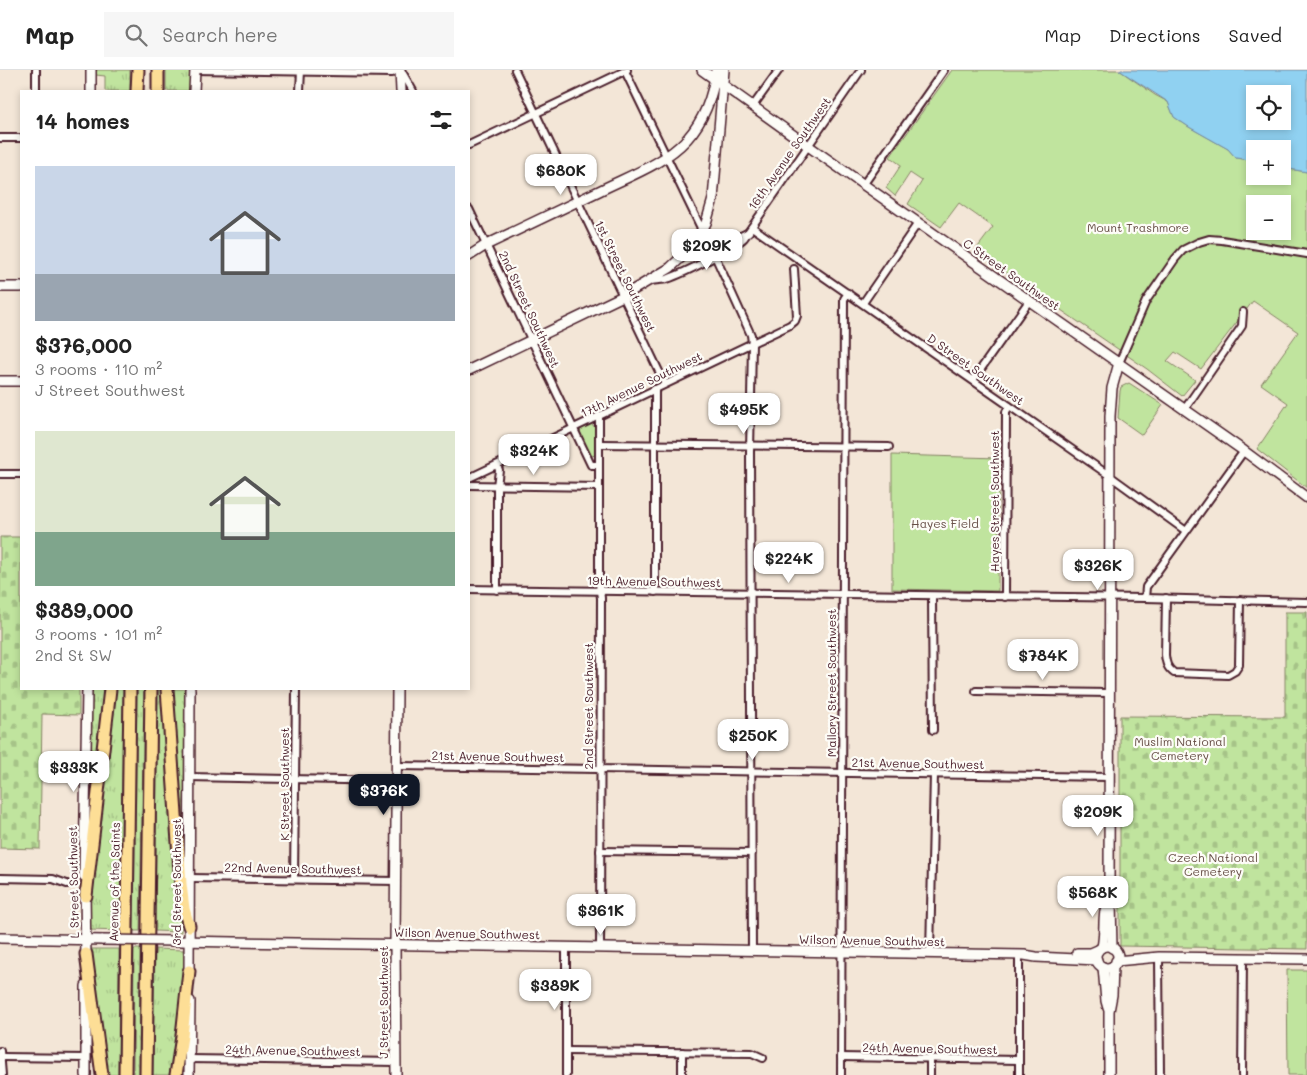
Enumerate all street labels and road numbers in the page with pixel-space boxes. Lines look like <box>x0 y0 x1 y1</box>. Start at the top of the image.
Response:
street label: 16th Avenue Southwest <box>744 93 834 213</box>
street label: 1st Street Southwest <box>592 217 660 335</box>
street label: C Street Southwest <box>960 235 1064 313</box>
street label: 2nd Street Southwest <box>496 248 564 370</box>
street label: D Street Southwest <box>925 330 1027 408</box>
street label: 17th Avenue Southwest <box>577 348 705 420</box>
street label: Hayes Street Southwest <box>986 430 1002 572</box>
street label: 19th Avenue Southwest <box>587 572 721 590</box>
street label: Mallory Street Southwest <box>823 609 839 757</box>
street label: 2nd Street Southwest <box>580 642 596 770</box>
street label: K Street Southwest <box>276 727 292 841</box>
street label: 21st Avenue Southwest <box>432 747 564 765</box>
street label: 21st Avenue Southwest <box>852 754 984 772</box>
street label: 3rd Street Southwest <box>168 819 184 945</box>
street label: Avenue of the Saints <box>105 822 123 942</box>
street label: L Street Southwest <box>64 826 82 938</box>
street label: 22nd Avenue Southwest <box>224 859 362 877</box>
street label: Wilson Avenue Southwest <box>394 924 540 942</box>
street label: Wilson Avenue Southwest <box>799 931 945 949</box>
street label: J Street Southwest <box>375 946 391 1058</box>
street label: 24th Avenue Southwest <box>862 1039 998 1057</box>
street label: 24th Avenue Southwest <box>225 1041 361 1059</box>

